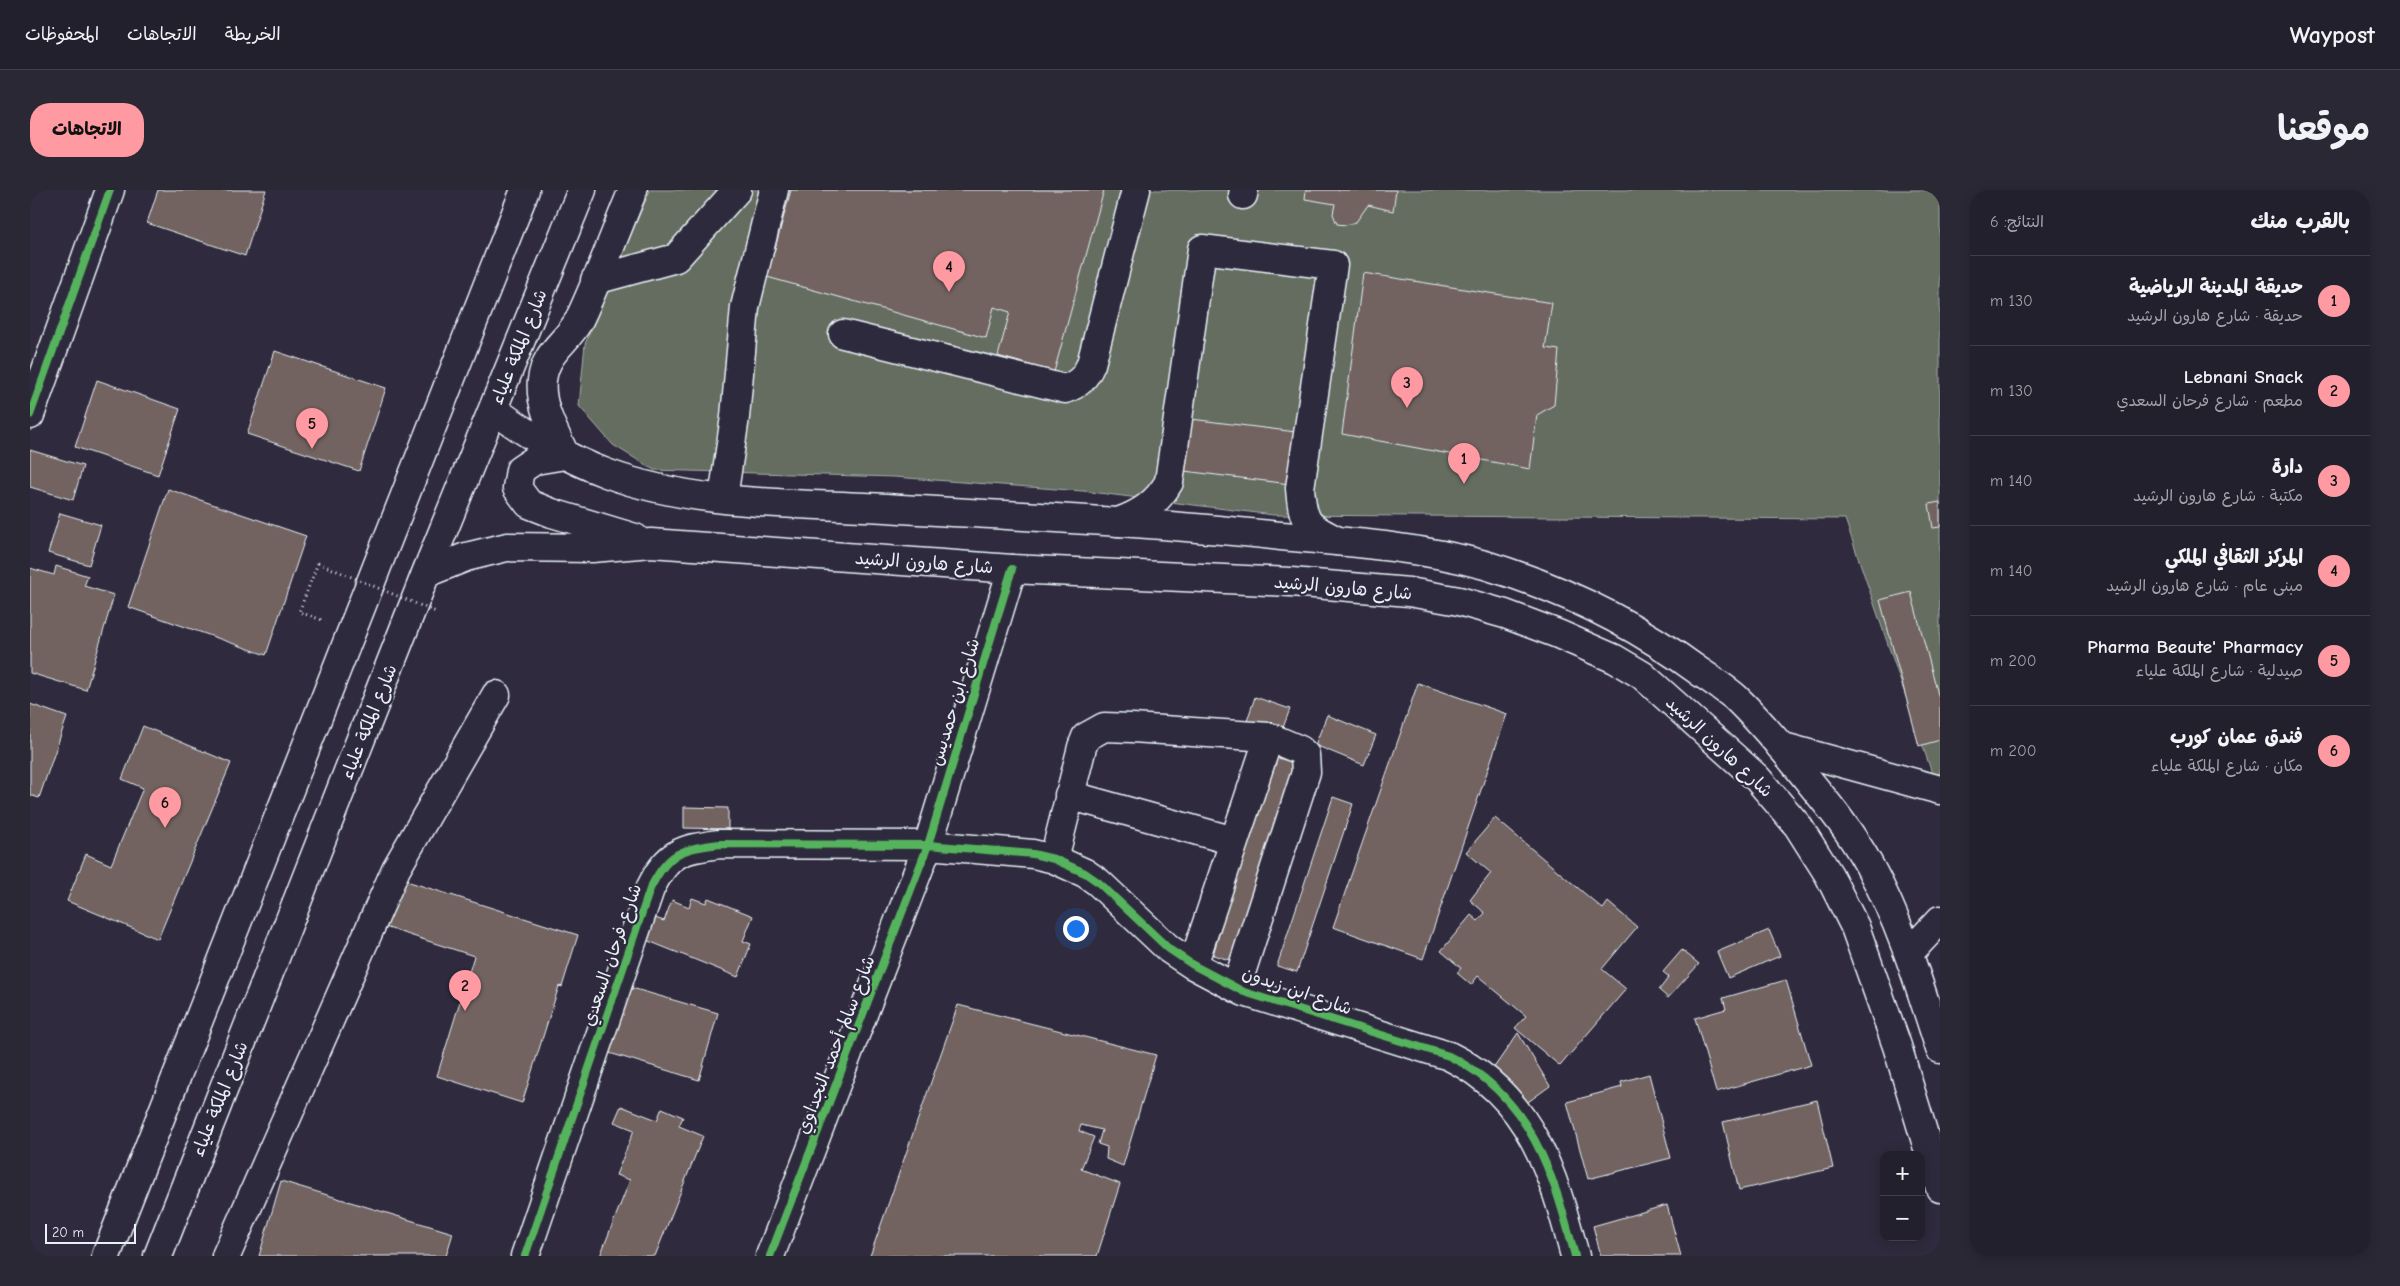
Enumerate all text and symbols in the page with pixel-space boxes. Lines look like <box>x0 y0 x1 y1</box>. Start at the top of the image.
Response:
text: Waypost <box>2290 21 2375 49</box>
text: المحفوظات <box>25 24 99 45</box>
text: الاتجاهات <box>127 24 197 45</box>
text: الخريطة <box>225 24 281 45</box>
button: الاتجاهات <box>30 103 144 157</box>
text: موقعنا <box>2277 108 2370 149</box>
text: بالقرب منك <box>2250 209 2350 233</box>
text: النتائج: 6 <box>1990 213 2044 231</box>
pin: 4 <box>933 251 965 292</box>
text: حديقة المدينة الرياضية <box>2129 276 2303 298</box>
street label: شارع الملكة علياء <box>486 286 553 408</box>
text: 130 m <box>1990 292 2033 310</box>
text: 1 <box>2331 292 2337 310</box>
text: حديقة · شارع هارون الرشيد <box>2127 307 2303 325</box>
text: Lebnani Snack <box>2184 366 2303 388</box>
pin: 3 <box>1391 367 1423 408</box>
text: 130 m <box>1990 382 2033 400</box>
text: 2 <box>2330 382 2338 400</box>
text: مطعم · شارع فرحان السعدي <box>2116 392 2303 410</box>
pin: 5 <box>296 408 328 449</box>
pin: 1 <box>1448 443 1480 484</box>
text: دارة <box>2272 456 2303 478</box>
text: 140 m <box>1990 472 2032 490</box>
text: 3 <box>2330 472 2338 490</box>
text: مكتبة · شارع هارون الرشيد <box>2133 487 2303 505</box>
text: المركز الثقافي الملكي <box>2165 546 2303 568</box>
street label: شارع هارون الرشيد <box>854 548 994 579</box>
text: 140 m <box>1990 562 2032 580</box>
text: 4 <box>2330 562 2338 580</box>
street label: شارع هارون الرشيد <box>1273 571 1413 606</box>
text: مبنى عام · شارع هارون الرشيد <box>2106 577 2303 595</box>
street label: شارع ابن حمديس <box>926 636 985 769</box>
text: Pharma Beaute' Pharmacy <box>2087 636 2303 658</box>
text: 200 m <box>1990 652 2036 670</box>
text: 5 <box>2330 652 2338 670</box>
street label: شارع الملكة علياء <box>336 661 403 783</box>
text: صيدلية · شارع الملكة علياء <box>2136 662 2303 680</box>
street label: شارع هارون الرشيد <box>1660 692 1777 803</box>
text: فندق عمان كورب <box>2170 726 2303 748</box>
text: 200 m <box>1990 742 2036 760</box>
text: 6 <box>2330 742 2338 760</box>
text: مكان · شارع الملكة علياء <box>2151 757 2303 775</box>
pin: 6 <box>149 787 181 828</box>
street label: شارع فرحان السعدي <box>578 881 648 1030</box>
your location <box>1063 916 1089 942</box>
street label: شارع سالم أحمد النجداوي <box>792 953 883 1138</box>
street label: شارع ابن زيدون <box>1239 962 1355 1021</box>
pin: 2 <box>449 970 481 1011</box>
street label: شارع الملكة علياء <box>187 1038 254 1160</box>
map controls <box>1880 1151 1925 1241</box>
button: + <box>1880 1151 1925 1196</box>
button: − <box>1880 1196 1925 1241</box>
scale bar <box>45 1221 136 1244</box>
text: 20 m <box>52 1224 84 1241</box>

